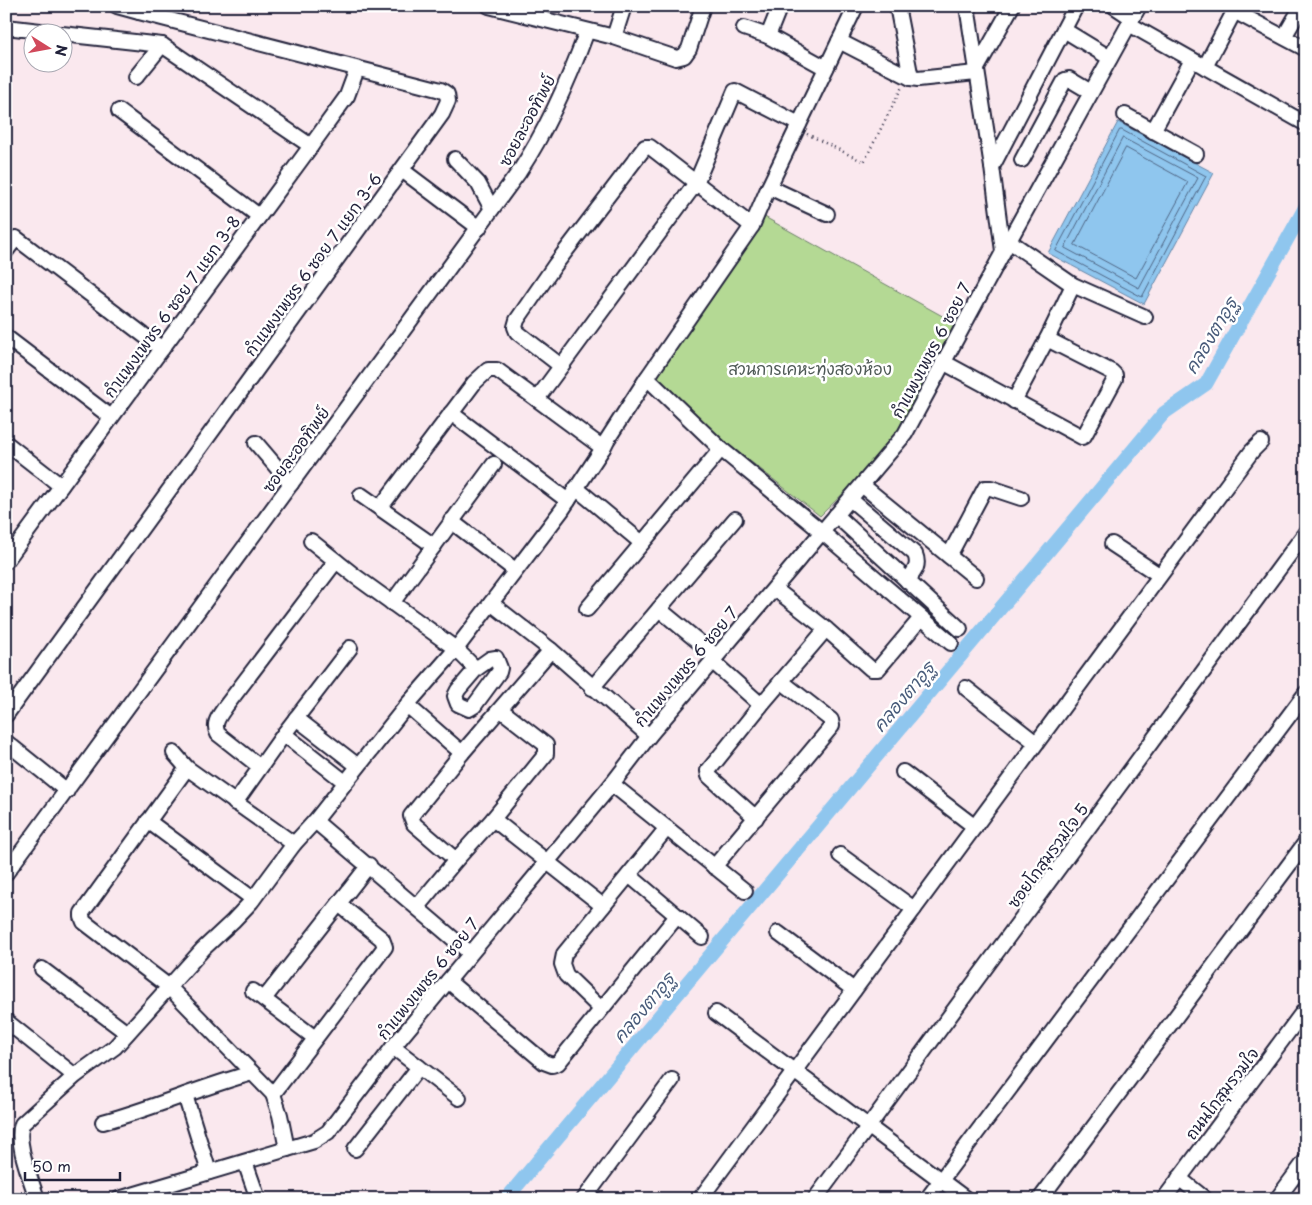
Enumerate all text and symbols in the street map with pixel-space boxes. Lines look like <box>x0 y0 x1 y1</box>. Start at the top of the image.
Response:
north arrow <box>22 22 72 72</box>
text: N <box>50 43 73 58</box>
street label: ซอยละออทิพย์ <box>492 70 560 170</box>
street label: กำแพงเพชร 6 ซอย 7 แยก 3-6 <box>237 168 387 360</box>
street label: กำแพงเพชร 6 ซอย 7 แยก 3-8 <box>97 210 245 402</box>
street label: กำแพงเพชร 6 ซอย 7 <box>884 278 976 422</box>
water label: คลองตาอูฐ <box>1177 290 1245 379</box>
park label: สวนการเคหะทุ่งสองห้อง <box>728 356 892 382</box>
street label: ซอยละออทิพย์ <box>256 401 334 497</box>
street label: กำแพงเพชร 6 ซอย 7 <box>627 601 743 731</box>
water label: คลองตาอูฐ <box>865 653 943 738</box>
street label: ซอยโกสุมรวมใจ 5 <box>1001 798 1095 914</box>
street label: กำแพงเพชร 6 ซอย 7 <box>370 912 484 1044</box>
water label: คลองตาอูฐ <box>605 964 683 1049</box>
street label: ถนนโกสุมรวมใจ <box>1178 1042 1265 1145</box>
scale bar <box>25 1150 120 1182</box>
text: 50 m <box>32 1154 71 1177</box>

